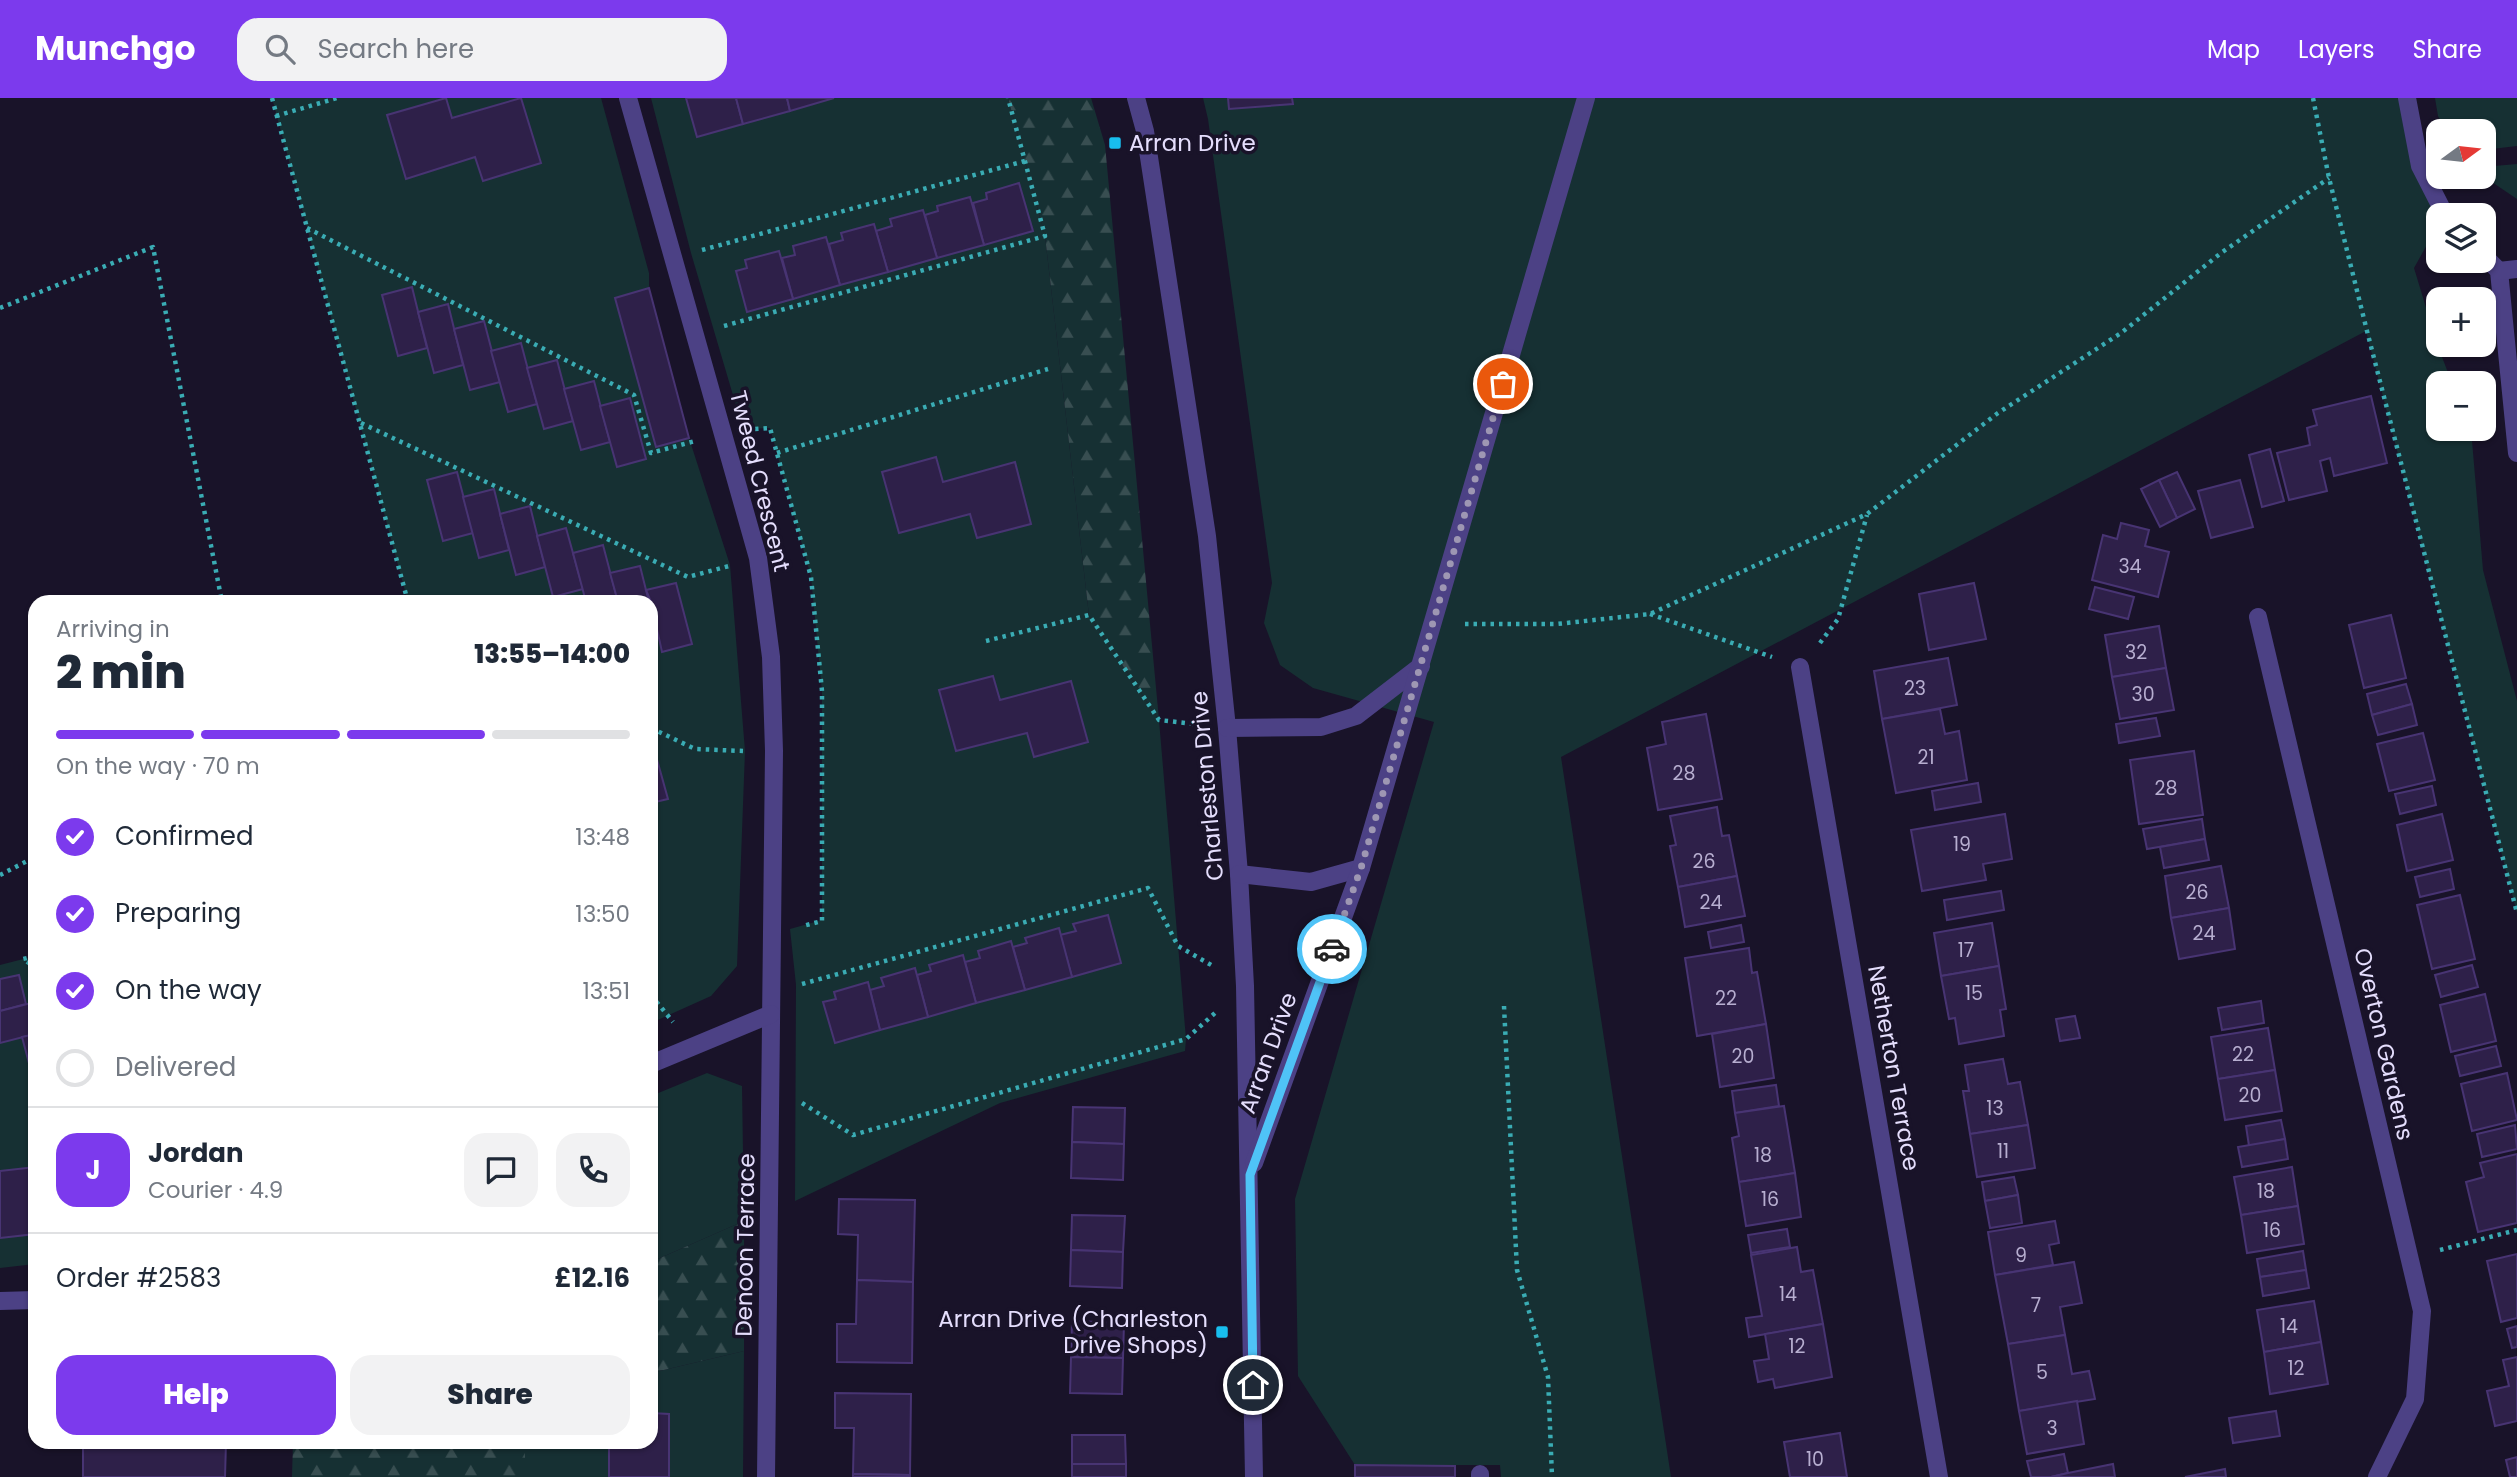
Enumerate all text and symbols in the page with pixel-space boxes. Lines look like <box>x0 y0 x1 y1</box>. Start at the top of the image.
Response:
search box <box>237 18 727 81</box>
text: Munchgo <box>35 25 195 72</box>
icon: search <box>261 30 299 68</box>
text: Search here <box>317 31 474 67</box>
text: Map <box>2207 33 2260 66</box>
text: Layers <box>2298 33 2374 66</box>
text: Share <box>2412 33 2482 66</box>
north arrow <box>2426 119 2496 189</box>
map controls <box>2426 119 2496 441</box>
place label: Arran Drive <box>1129 127 1256 159</box>
marker: Arran Drive <box>1107 135 1123 151</box>
button: layers <box>2426 203 2496 273</box>
button: + <box>2426 287 2496 357</box>
pin <box>1473 354 1533 414</box>
icon: bag <box>1484 365 1522 403</box>
button: − <box>2426 371 2496 441</box>
street label: Tweed Crescent <box>722 387 798 575</box>
house number: 34 <box>2118 553 2142 580</box>
text: Arriving in <box>56 613 170 645</box>
text: 13:55–14:00 <box>474 636 630 672</box>
house number: 32 <box>2125 639 2147 666</box>
text: 2 min <box>56 640 186 704</box>
house number: 23 <box>1904 675 1926 702</box>
house number: 30 <box>2131 681 2155 708</box>
street label: Charleston Drive <box>1183 690 1231 882</box>
house number: 21 <box>1917 744 1935 771</box>
text: On the way · 70 m <box>56 750 260 782</box>
house number: 28 <box>1673 760 1695 787</box>
house number: 28 <box>2155 775 2177 802</box>
icon: check <box>56 818 94 856</box>
text: Confirmed <box>115 818 253 854</box>
text: 13:48 <box>575 821 630 853</box>
house number: 19 <box>1953 831 1971 858</box>
house number: 26 <box>1693 848 1716 875</box>
house number: 26 <box>2186 879 2209 906</box>
house number: 24 <box>1700 889 1722 916</box>
icon: check <box>56 895 94 933</box>
text: Preparing <box>115 895 241 931</box>
text: 13:50 <box>575 898 630 930</box>
courier <box>1297 914 1367 984</box>
house number: 24 <box>2193 920 2215 947</box>
icon: car <box>1313 930 1351 968</box>
house number: 17 <box>1958 937 1974 964</box>
street label: Overton Gardens <box>2346 945 2422 1143</box>
street label: Netherton Terrace <box>1860 963 1928 1173</box>
icon: check <box>56 972 94 1010</box>
text: On the way <box>115 972 262 1008</box>
text: 13:51 <box>582 975 630 1007</box>
house number: 15 <box>1965 980 1983 1007</box>
house number: 22 <box>1715 985 1737 1012</box>
street label: Arran Drive <box>1231 988 1305 1118</box>
house number: 22 <box>2232 1041 2254 1068</box>
house number: 20 <box>1732 1043 1754 1070</box>
text: Delivered <box>115 1049 236 1085</box>
house number: 20 <box>2239 1082 2261 1109</box>
house number: 13 <box>1986 1095 2004 1122</box>
button: chat <box>464 1133 538 1207</box>
button: phone <box>556 1133 630 1207</box>
text: Jordan <box>148 1135 244 1171</box>
house number: 11 <box>1997 1138 2009 1165</box>
house number: 18 <box>1754 1142 1772 1169</box>
text: J <box>85 1152 101 1188</box>
street label: Denoon Terrace <box>727 1153 763 1337</box>
text: Courier · 4.9 <box>148 1174 283 1206</box>
house number: 18 <box>2257 1178 2275 1205</box>
house number: 16 <box>1761 1186 1779 1213</box>
house number: 16 <box>2263 1217 2281 1244</box>
house number: 9 <box>2015 1242 2027 1269</box>
text: Order #2583 <box>56 1260 221 1296</box>
text: £12.16 <box>554 1260 630 1296</box>
house number: 14 <box>1779 1281 1797 1308</box>
house number: 7 <box>2031 1292 2041 1319</box>
place label: Arran Drive (Charleston Drive Shops) <box>938 1303 1208 1361</box>
house number: 14 <box>2280 1313 2298 1340</box>
marker: Arran Drive (Charleston Drive Shops) <box>1214 1324 1230 1340</box>
house number: 12 <box>1788 1333 1806 1360</box>
button: Help <box>56 1355 336 1435</box>
button: Share <box>350 1355 630 1435</box>
pin <box>1223 1355 1283 1415</box>
house number: 12 <box>2287 1355 2305 1382</box>
house number: 5 <box>2036 1359 2048 1386</box>
icon: home <box>1234 1366 1272 1404</box>
house number: 3 <box>2046 1415 2058 1442</box>
house number: 10 <box>1806 1446 1824 1473</box>

